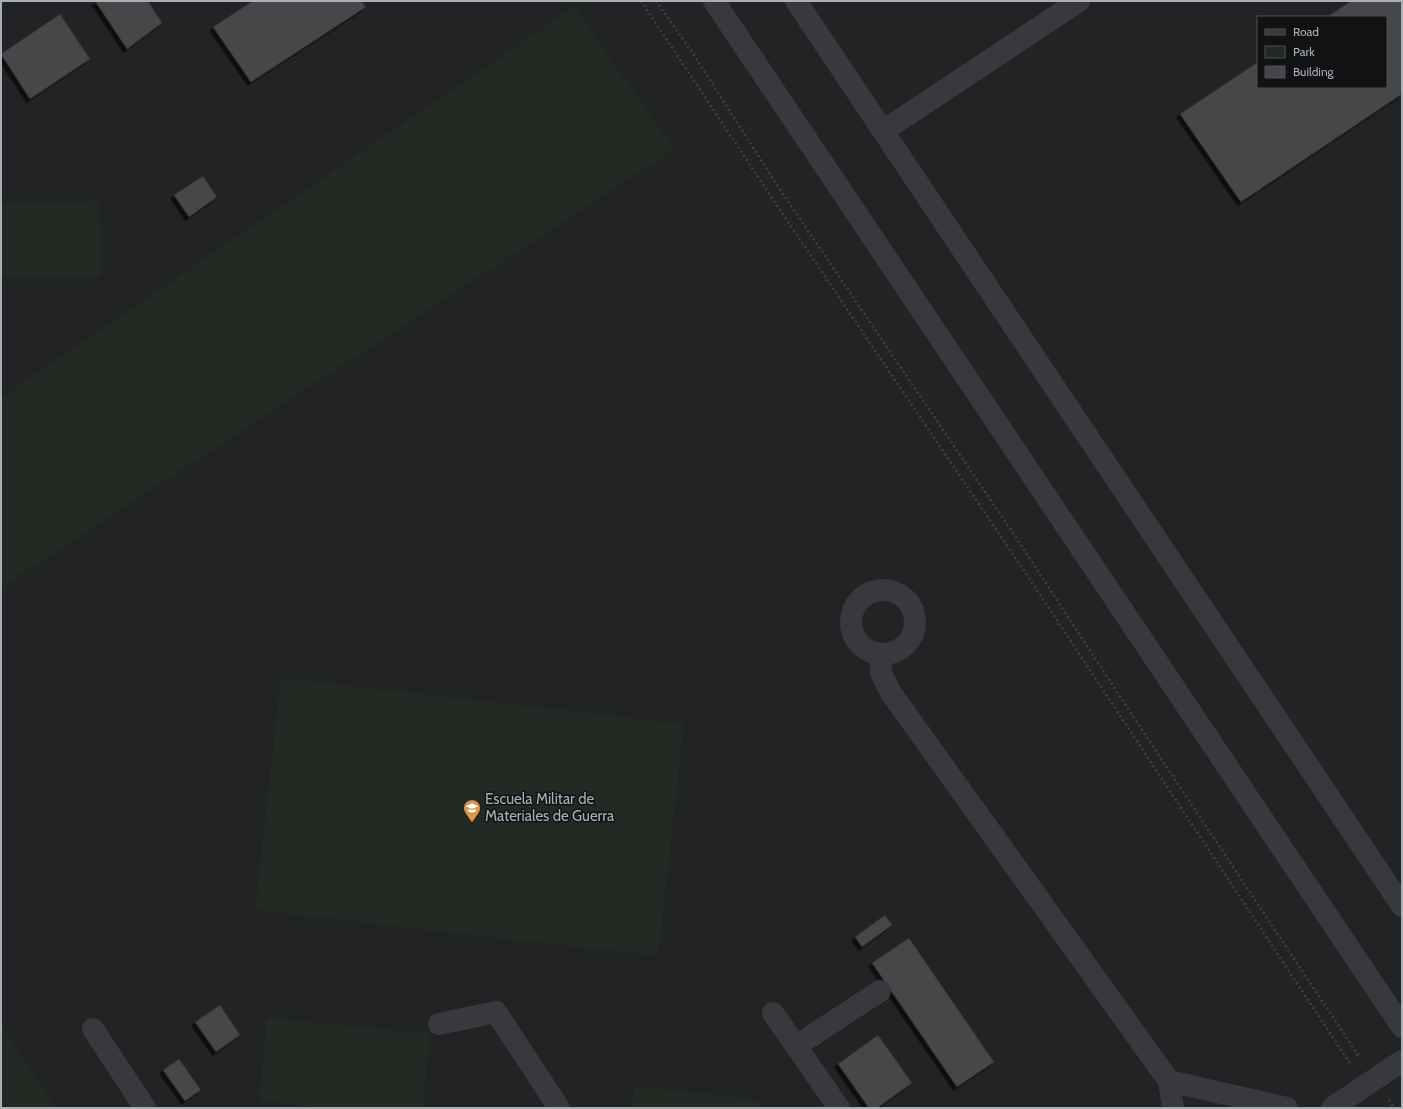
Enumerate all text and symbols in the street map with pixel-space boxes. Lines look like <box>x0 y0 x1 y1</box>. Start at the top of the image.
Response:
legend <box>1257 16 1387 88</box>
text: Road <box>1293 24 1319 39</box>
text: Park <box>1293 44 1315 59</box>
text: Building <box>1293 64 1335 79</box>
place label: Escuela Militar de Materiales de Guerra <box>485 790 615 825</box>
school or university icon: Escuela Militar de Materiales de Guerra <box>462 798 482 823</box>

